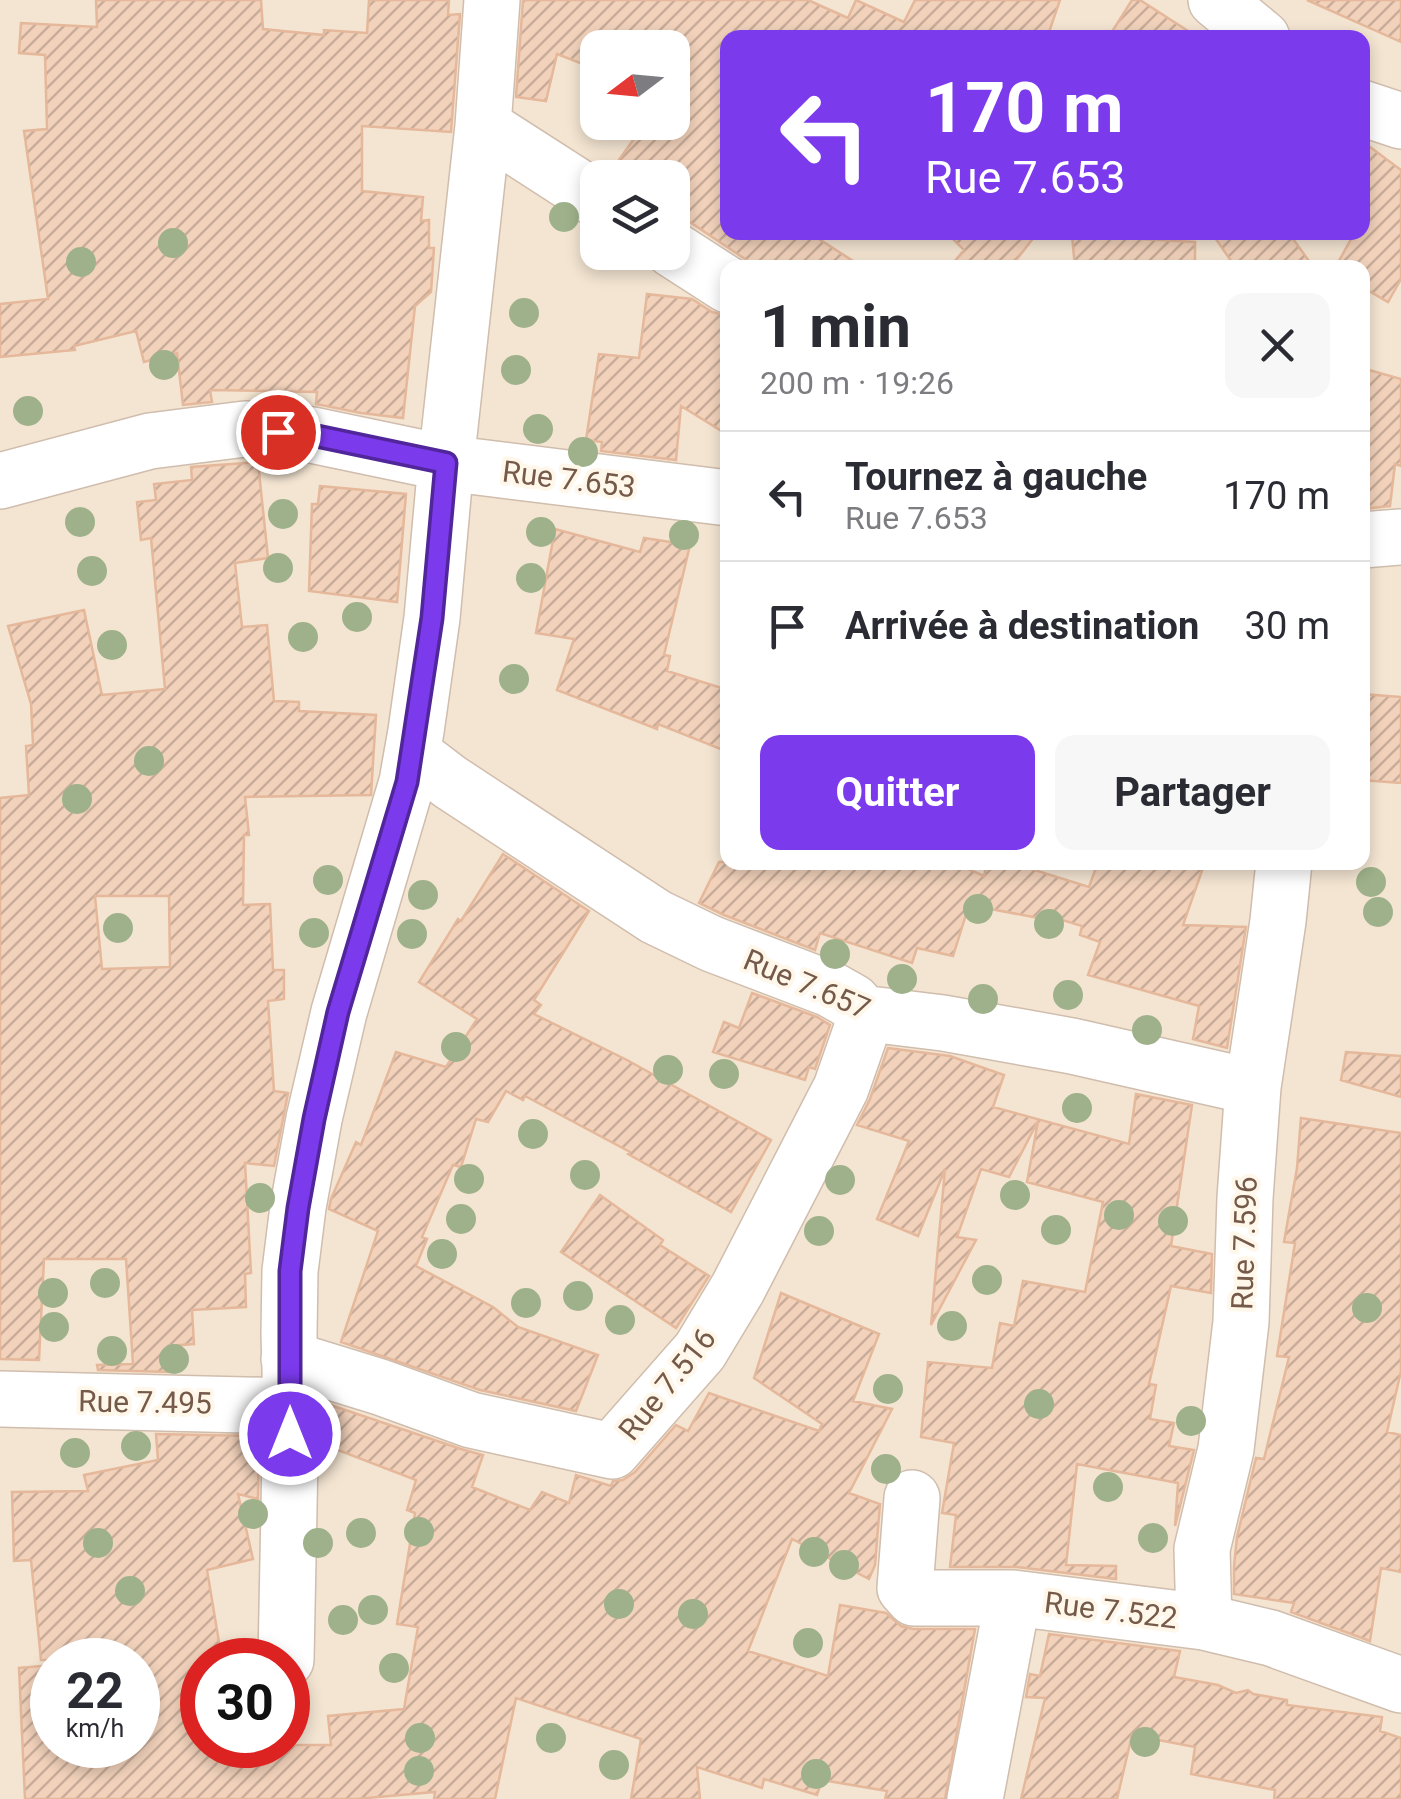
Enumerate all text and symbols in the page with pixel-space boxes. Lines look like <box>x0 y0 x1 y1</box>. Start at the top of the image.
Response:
north arrow <box>580 30 690 140</box>
map controls <box>580 30 690 270</box>
text: 170 m <box>925 67 1124 149</box>
icon: left <box>760 70 890 200</box>
text: Rue 7.653 <box>925 151 1126 204</box>
button: layers <box>580 160 690 270</box>
text: 1 min <box>760 291 911 362</box>
button: close <box>1225 293 1330 398</box>
text: 200 m · 19:26 <box>760 364 954 402</box>
pin <box>236 390 321 475</box>
icon: arrive <box>251 405 306 460</box>
street label: Rue 7.653 <box>500 453 638 505</box>
text: Tournez à gauche <box>845 455 1147 499</box>
icon: left <box>760 469 815 524</box>
text: 170 m <box>1223 474 1330 518</box>
text: Rue 7.653 <box>845 499 988 537</box>
icon: arrive <box>760 599 815 654</box>
text: Arrivée à destination <box>845 604 1199 648</box>
text: 30 m <box>1245 604 1330 648</box>
button: Quitter <box>760 735 1035 850</box>
button: Partager <box>1055 735 1330 850</box>
street label: Rue 7.657 <box>739 942 875 1026</box>
street label: Rue 7.596 <box>1224 1176 1264 1310</box>
street label: Rue 7.516 <box>611 1321 723 1447</box>
position arrow <box>238 1382 342 1486</box>
street label: Rue 7.495 <box>78 1383 212 1421</box>
street label: Rue 7.522 <box>1042 1584 1180 1636</box>
speed limit sign: 30 <box>180 1638 310 1768</box>
text: 22 <box>66 1662 124 1720</box>
text: km/h <box>66 1714 124 1743</box>

